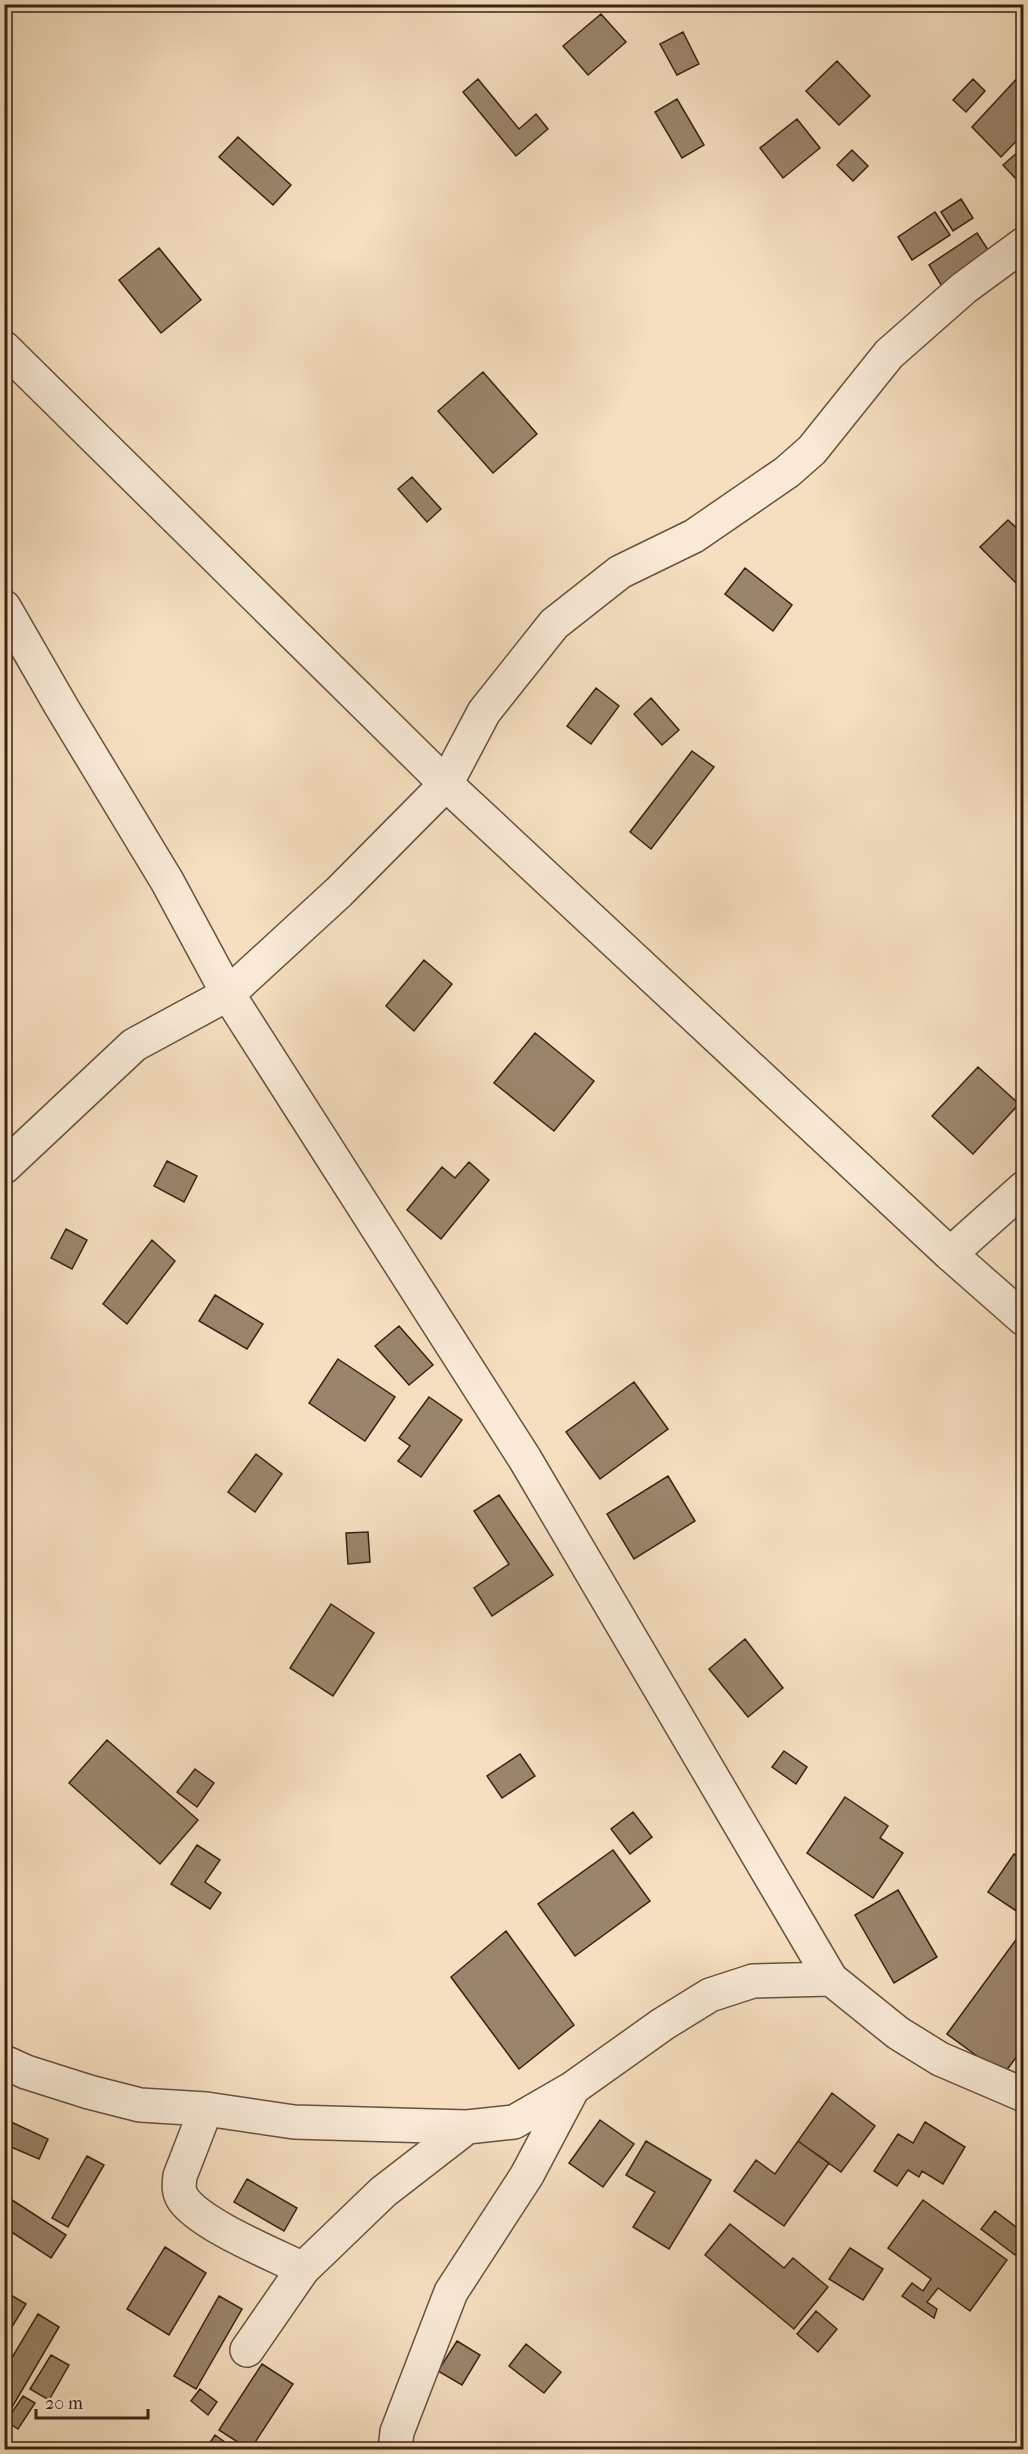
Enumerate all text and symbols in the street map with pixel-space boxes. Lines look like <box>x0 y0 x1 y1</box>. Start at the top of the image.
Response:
scale bar <box>36 2382 148 2420</box>
text: 20 m <box>45 2393 83 2414</box>

